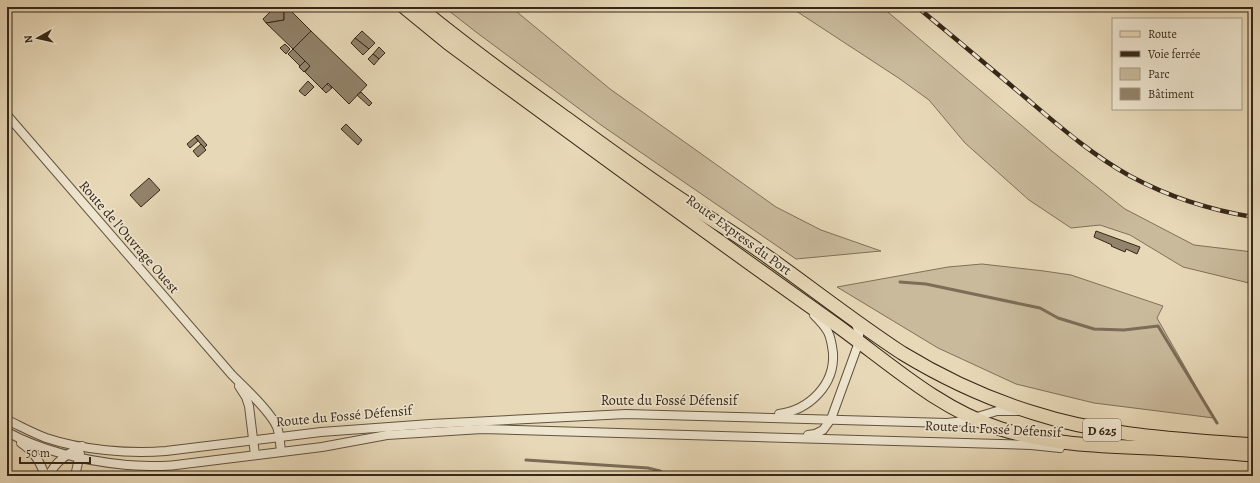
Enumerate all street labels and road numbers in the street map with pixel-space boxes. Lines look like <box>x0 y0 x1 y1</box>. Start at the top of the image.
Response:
street label: Route de l'Ouvrage Ouest <box>75 176 184 298</box>
street label: Route Express du Port <box>682 190 796 280</box>
street label: Route du Fossé Défensif <box>601 391 740 410</box>
street label: Route du Fossé Défensif <box>275 400 415 431</box>
street label: Route du Fossé Défensif <box>924 416 1064 442</box>
road number: D 625 <box>1083 419 1121 441</box>

